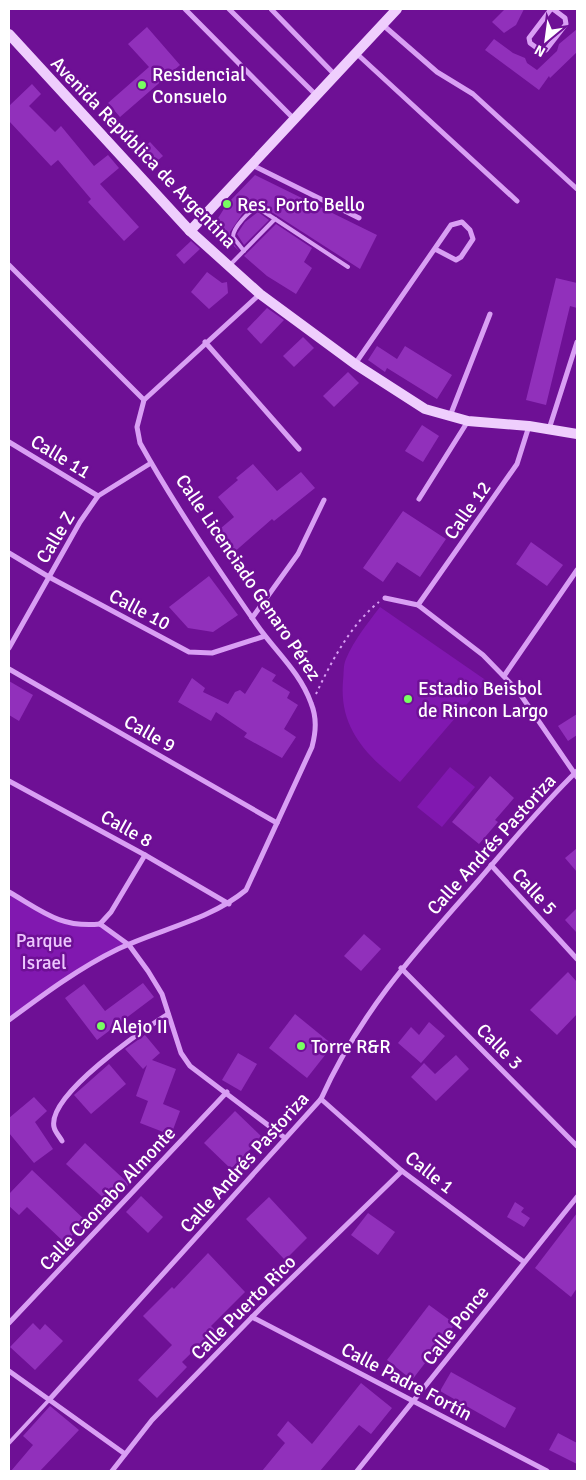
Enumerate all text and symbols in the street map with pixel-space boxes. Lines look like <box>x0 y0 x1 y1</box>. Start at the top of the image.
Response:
north arrow <box>521 15 571 65</box>
text: N <box>532 41 548 61</box>
street label: Avenida República de Argentina <box>45 52 241 254</box>
place label: Residencial Consuelo <box>152 63 246 109</box>
marker: Residencial Consuelo <box>136 79 148 91</box>
place label: Res. Porto Bello <box>237 193 365 217</box>
marker: Res. Porto Bello <box>221 198 233 210</box>
street label: Calle 11 <box>26 430 95 484</box>
street label: Calle Licenciado Genaro Pérez <box>170 470 326 685</box>
street label: Calle 12 <box>439 477 497 544</box>
street label: Calle Z <box>31 507 81 568</box>
street label: Calle 10 <box>105 584 174 636</box>
place label: Estadio Beisbol de Rincon Largo <box>418 677 548 723</box>
marker: Estadio Beisbol de Rincon Largo <box>402 693 414 705</box>
street label: Calle 9 <box>119 710 180 758</box>
street label: Calle Andrés Pastoriza <box>422 769 561 920</box>
street label: Calle 8 <box>96 805 157 853</box>
street label: Calle 5 <box>507 863 562 920</box>
park label: Parque Israel <box>16 929 72 975</box>
place label: Alejo II <box>111 1015 168 1039</box>
street label: Calle 3 <box>471 1019 527 1075</box>
marker: Alejo II <box>95 1020 107 1032</box>
place label: Torre R&R <box>311 1035 391 1059</box>
marker: Torre R&R <box>295 1040 307 1052</box>
street label: Calle Andrés Pastoriza <box>175 1087 314 1238</box>
street label: Calle Caonabo Almonte <box>35 1122 181 1276</box>
street label: Calle 1 <box>400 1146 459 1199</box>
street label: Calle Puerto Rico <box>186 1250 301 1365</box>
street label: Calle Ponce <box>417 1281 494 1370</box>
street label: Calle Padre Fortín <box>337 1337 476 1426</box>

